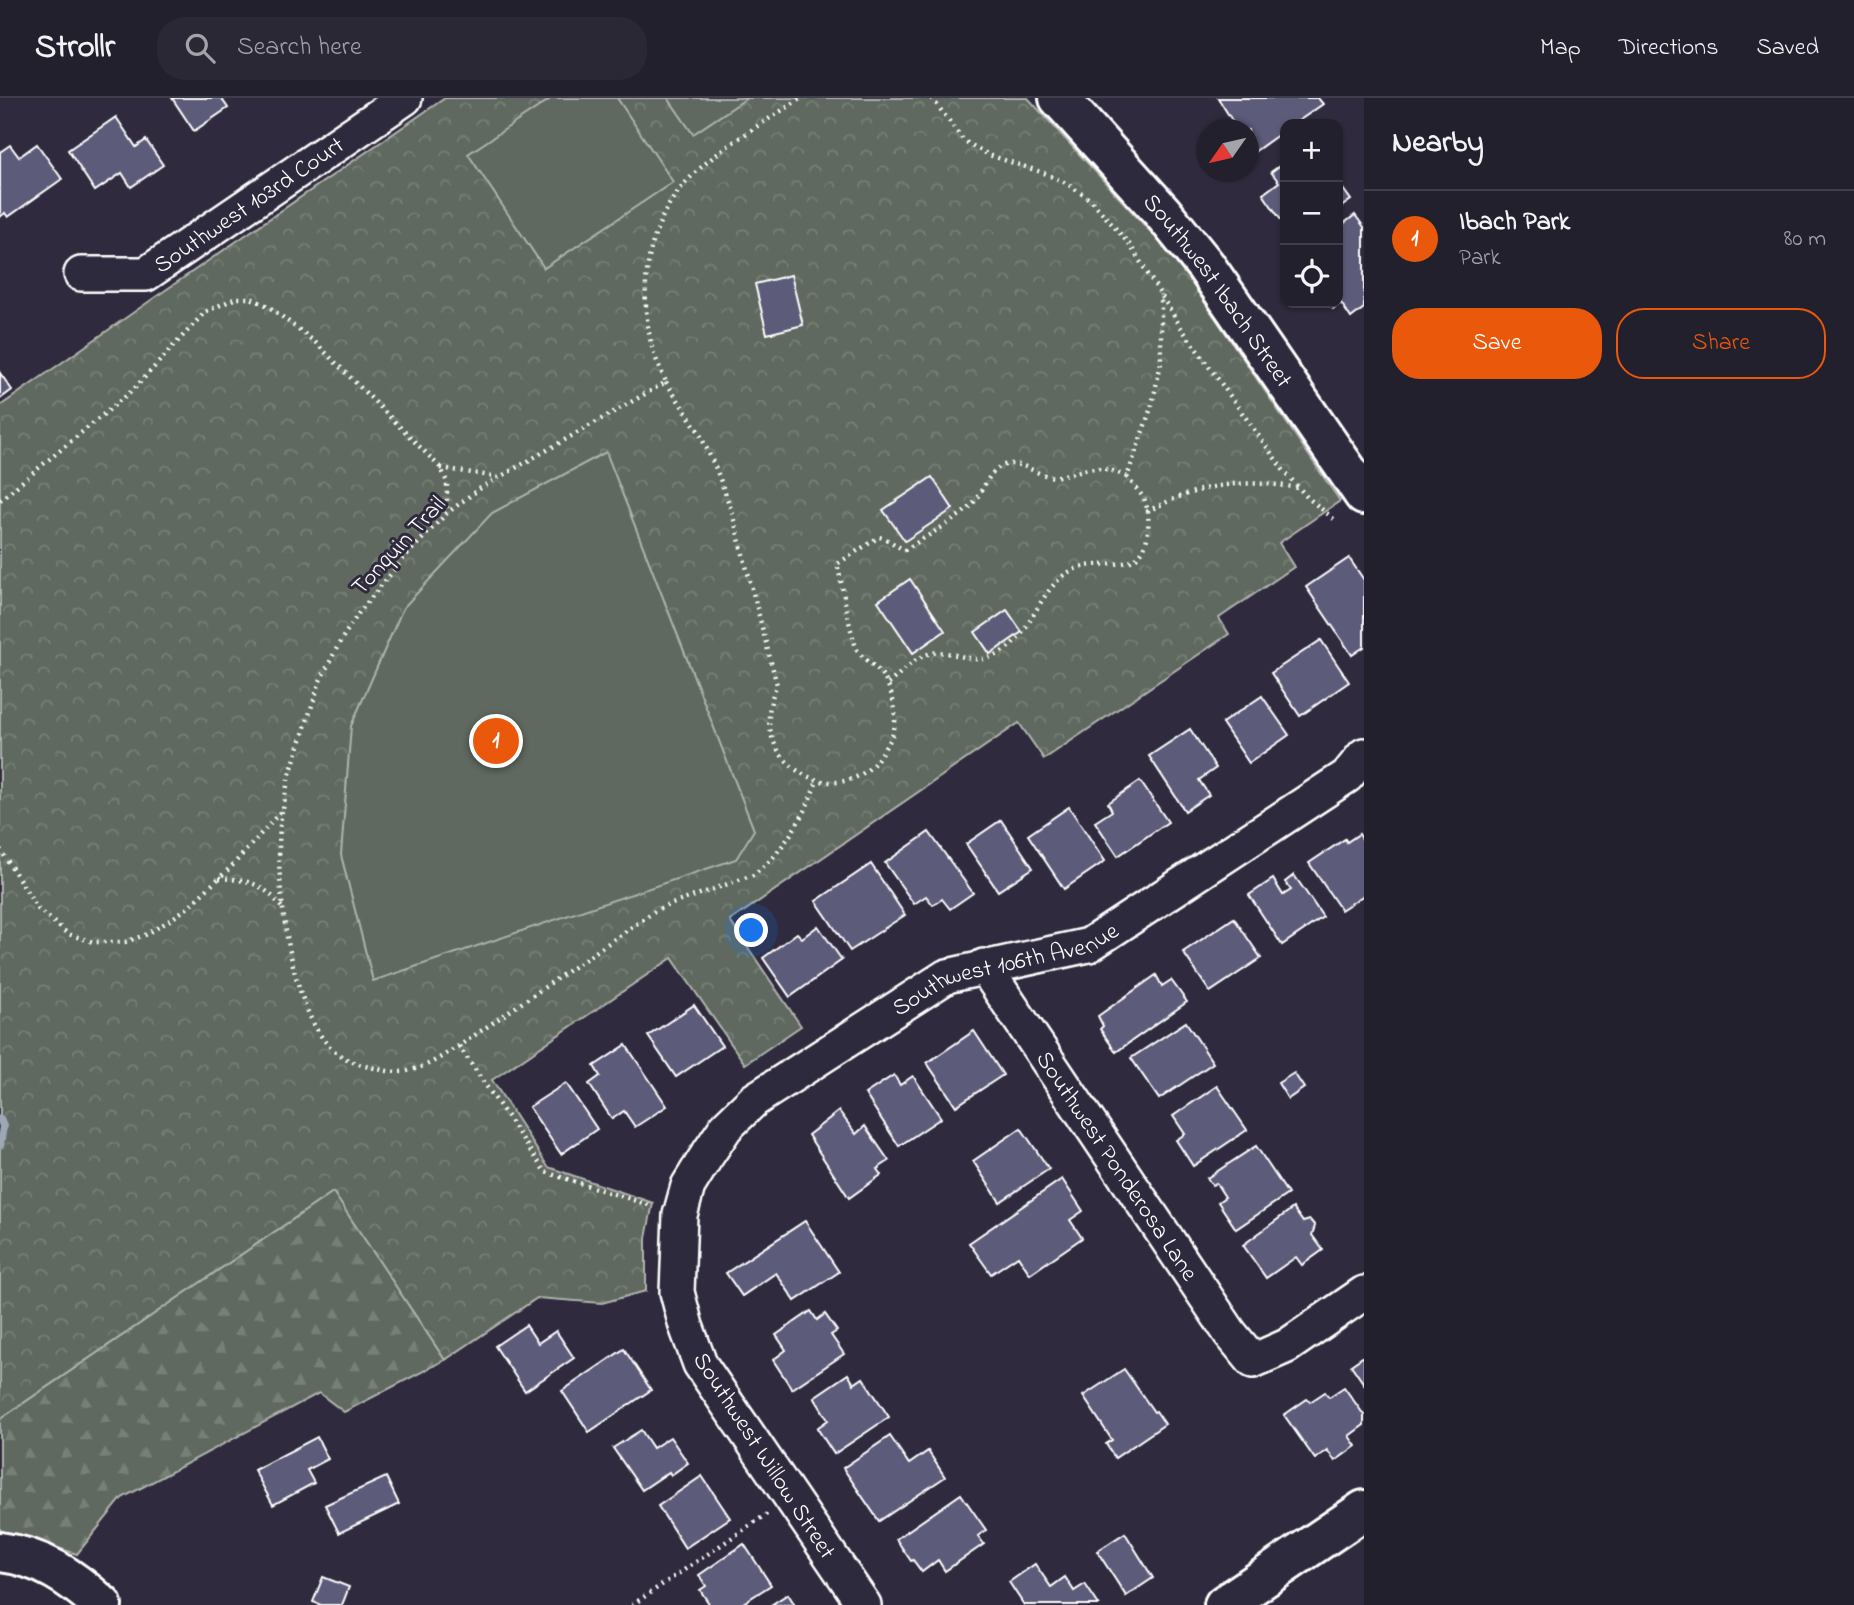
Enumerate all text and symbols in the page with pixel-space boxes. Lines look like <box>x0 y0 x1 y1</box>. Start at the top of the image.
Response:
search box <box>157 17 647 80</box>
text: Strollr <box>35 24 115 72</box>
icon: search <box>181 29 219 67</box>
text: Search here <box>237 29 362 67</box>
text: Map <box>1540 31 1581 66</box>
text: Directions <box>1619 31 1718 66</box>
text: Saved <box>1756 31 1819 66</box>
north arrow <box>1196 119 1259 182</box>
map controls <box>1280 119 1343 308</box>
button: + <box>1280 119 1343 182</box>
text: Nearby <box>1392 122 1484 166</box>
street label: Southwest 103rd Court <box>148 129 352 284</box>
button: − <box>1280 182 1343 245</box>
street label: Southwest Ibach Street <box>1133 187 1300 396</box>
text: Ibach Park <box>1459 204 1570 242</box>
text: 1 <box>1411 223 1419 256</box>
text: 80 m <box>1784 223 1826 256</box>
text: Park <box>1459 242 1501 275</box>
button: locate <box>1280 245 1343 308</box>
button: Save <box>1392 308 1602 379</box>
button: Share <box>1616 308 1826 379</box>
street label: Tonquin Trail <box>344 489 455 604</box>
pin: 1 <box>473 715 519 767</box>
your location <box>734 913 768 947</box>
street label: Southwest 106th Avenue <box>886 915 1127 1027</box>
street label: Southwest Ponderosa Lane <box>1026 1045 1206 1289</box>
street label: Southwest Willow Street <box>683 1346 843 1567</box>

